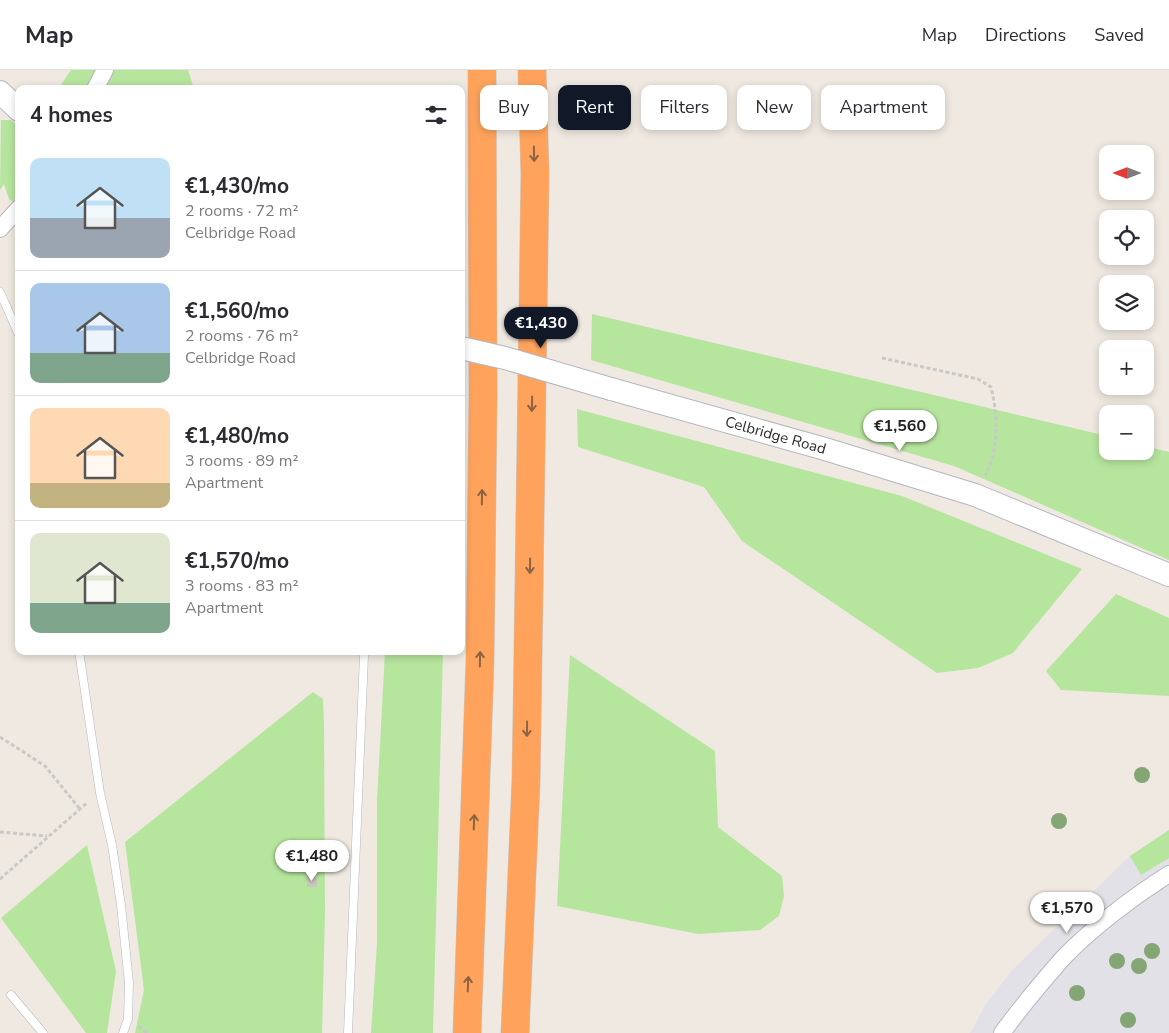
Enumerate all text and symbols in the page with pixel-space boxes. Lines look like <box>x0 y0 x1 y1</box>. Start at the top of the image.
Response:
text: Map <box>25 19 73 51</box>
text: Map <box>922 23 957 47</box>
text: Directions <box>985 23 1066 47</box>
text: Saved <box>1094 23 1144 47</box>
chip: Buy <box>480 85 548 130</box>
chip: Rent <box>558 85 631 130</box>
chip: Filters <box>641 85 727 130</box>
chip: New <box>737 85 811 130</box>
chip: Apartment <box>821 85 945 130</box>
text: 4 homes <box>30 101 113 129</box>
icon: filters <box>422 101 450 129</box>
one-way arrow <box>530 145 539 161</box>
north arrow <box>1099 145 1154 200</box>
map controls <box>1099 145 1154 460</box>
text: €1,430/mo <box>185 172 289 200</box>
icon: home <box>70 178 130 238</box>
text: 2 rooms · 72 m² <box>185 200 298 222</box>
button: locate <box>1099 210 1154 265</box>
text: Celbridge Road <box>185 222 296 244</box>
button: layers <box>1099 275 1154 330</box>
text: €1,560/mo <box>185 297 289 325</box>
icon: home <box>70 303 130 363</box>
pin: €1,430 <box>500 306 582 349</box>
text: €1,430 <box>515 312 567 334</box>
text: 2 rooms · 76 m² <box>185 325 298 347</box>
button: + <box>1099 340 1154 395</box>
text: Celbridge Road <box>185 347 296 369</box>
one-way arrow <box>527 395 537 411</box>
button: − <box>1099 405 1154 460</box>
pin: €1,560 <box>859 410 941 452</box>
street label: Celbridge Road <box>723 412 828 459</box>
text: €1,560 <box>874 415 926 437</box>
text: €1,480/mo <box>185 422 289 450</box>
icon: home <box>70 428 130 488</box>
text: 3 rooms · 89 m² <box>185 450 298 472</box>
text: Apartment <box>185 472 263 494</box>
one-way arrow <box>477 489 487 506</box>
text: €1,570/mo <box>185 547 289 575</box>
icon: home <box>70 553 130 613</box>
one-way arrow <box>525 558 535 574</box>
text: 3 rooms · 83 m² <box>185 575 298 597</box>
text: Apartment <box>185 597 263 619</box>
one-way arrow <box>475 652 485 668</box>
one-way arrow <box>522 720 532 736</box>
one-way arrow <box>470 814 479 830</box>
pin: €1,480 <box>271 840 353 882</box>
text: €1,480 <box>286 845 338 867</box>
pin: €1,570 <box>1026 892 1108 934</box>
text: €1,570 <box>1041 897 1093 919</box>
one-way arrow <box>464 977 473 993</box>

